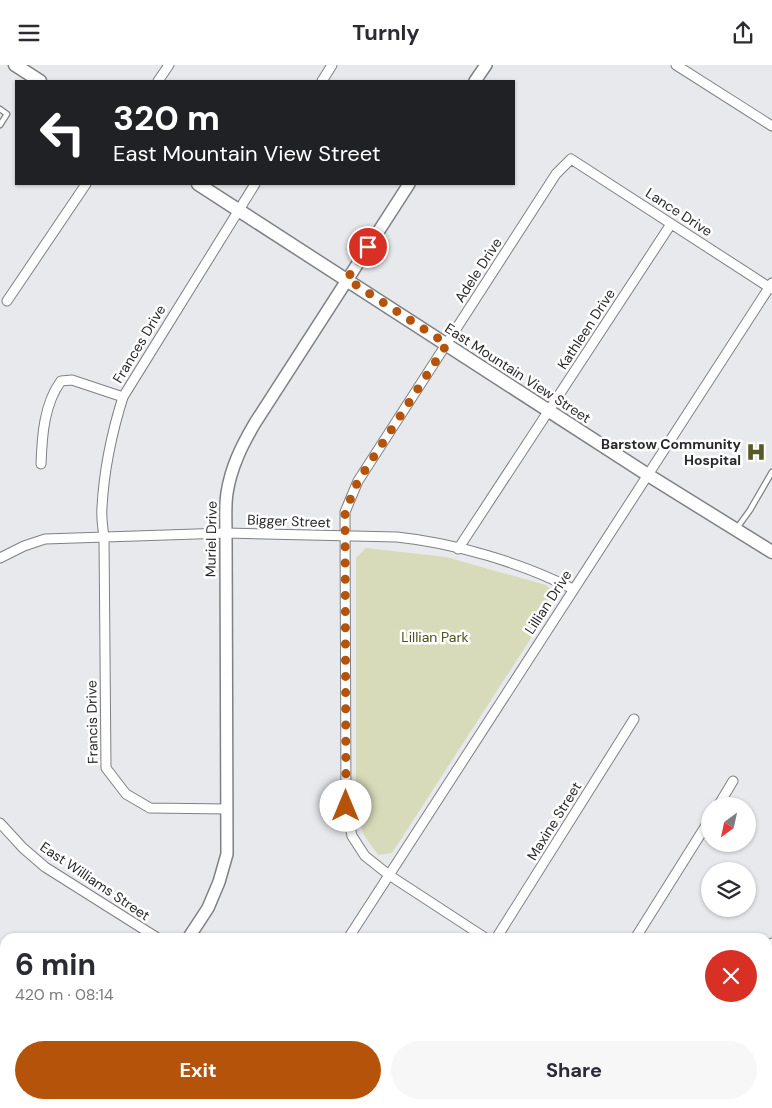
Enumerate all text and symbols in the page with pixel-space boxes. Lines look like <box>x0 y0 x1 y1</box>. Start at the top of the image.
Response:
text: Turnly <box>352 18 420 47</box>
icon: menu <box>15 19 43 47</box>
icon: share <box>729 19 757 47</box>
text: 320 m <box>113 95 220 141</box>
icon: left <box>30 100 95 165</box>
text: East Mountain View Street <box>113 139 381 168</box>
street label: Lance Drive <box>642 184 716 240</box>
pin <box>347 226 389 268</box>
icon: arrive <box>354 233 382 261</box>
street label: Adele Drive <box>450 234 506 306</box>
street label: Kathleen Drive <box>553 285 619 373</box>
street label: Frances Drive <box>109 302 169 386</box>
street label: East Mountain View Street <box>442 319 594 427</box>
place label: Barstow Community Hospital <box>601 435 742 469</box>
hospital icon: Barstow Community Hospital <box>745 441 767 463</box>
street label: Muriel Drive <box>201 501 221 577</box>
street label: Bigger Street <box>247 511 331 531</box>
street label: Lillian Drive <box>521 567 575 637</box>
park label: Lillian Park <box>401 628 469 646</box>
street label: Francis Drive <box>82 680 102 764</box>
street label: Maxine Street <box>523 778 585 864</box>
position arrow <box>319 779 371 831</box>
north arrow <box>701 797 756 853</box>
map controls <box>701 797 756 917</box>
street label: East Williams Street <box>37 838 153 924</box>
button: layers <box>701 862 756 917</box>
text: 6 min <box>15 945 96 984</box>
button: close <box>705 950 757 1002</box>
text: 420 m · 08:14 <box>15 984 114 1005</box>
button: Exit <box>15 1041 381 1099</box>
button: Share <box>391 1041 757 1099</box>

